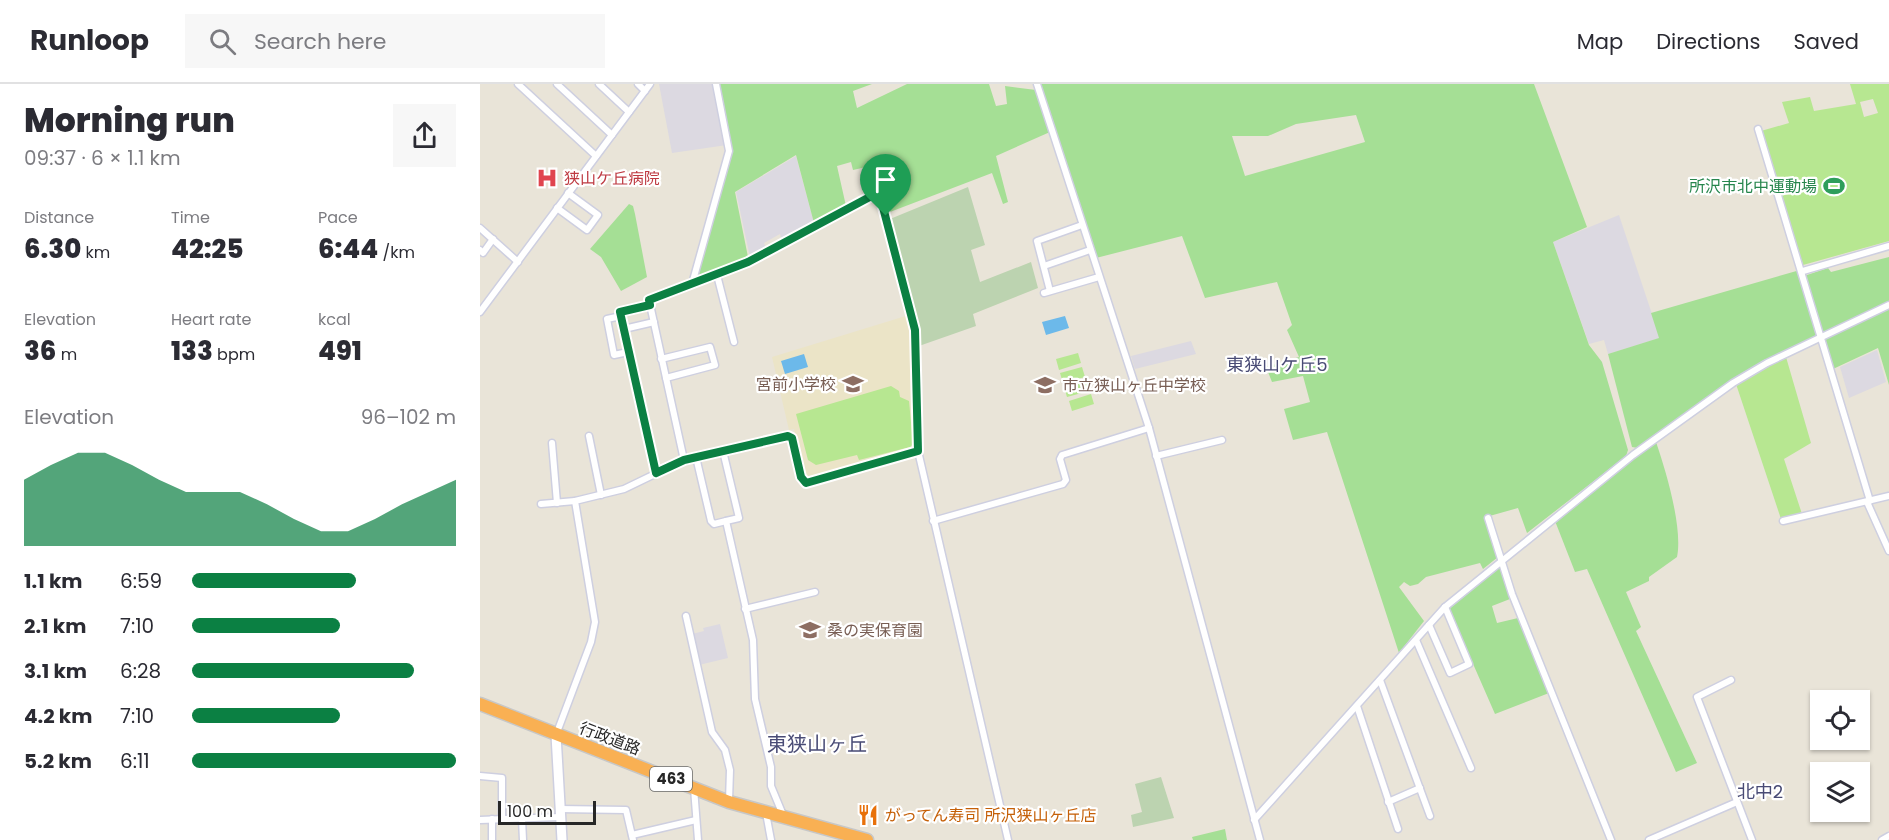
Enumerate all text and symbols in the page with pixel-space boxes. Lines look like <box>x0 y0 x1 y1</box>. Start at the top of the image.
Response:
search box <box>185 14 605 68</box>
text: Runloop <box>30 21 149 60</box>
icon: search <box>206 25 239 58</box>
text: Search here <box>254 26 386 57</box>
text: Map <box>1577 27 1623 56</box>
text: Directions <box>1656 27 1760 56</box>
text: Saved <box>1793 27 1859 56</box>
text: Morning run <box>24 97 235 144</box>
button: share <box>393 104 456 167</box>
text: 09:37 · 6 × 1.1 km <box>24 144 181 172</box>
pin <box>860 154 911 216</box>
icon: arrive <box>869 163 902 196</box>
hospital icon: 狭山ケ丘病院 <box>535 166 559 190</box>
place label: 狭山ケ丘病院 <box>564 167 660 190</box>
sports icon: 所沢市北中運動場 <box>1822 174 1846 198</box>
place label: 所沢市北中運動場 <box>1689 175 1817 198</box>
text: Distance <box>24 206 94 229</box>
text: Time <box>171 206 210 229</box>
text: Pace <box>318 206 358 229</box>
text: 6.30 <box>24 231 81 267</box>
text: 42:25 <box>171 231 243 267</box>
text: 6:44 <box>318 231 378 267</box>
text: km <box>81 241 110 264</box>
text: /km <box>378 241 415 264</box>
text: Elevation <box>24 308 96 331</box>
text: Heart rate <box>171 308 251 331</box>
text: kcal <box>318 308 351 331</box>
text: 36 <box>24 333 56 369</box>
text: 133 <box>171 333 213 369</box>
text: 491 <box>318 333 362 369</box>
text: m <box>56 343 77 366</box>
text: bpm <box>213 343 255 366</box>
district label: 東狭山ケ丘5 <box>1226 352 1328 377</box>
school or university icon: 宮前小学校 <box>841 372 865 396</box>
place label: 宮前小学校 <box>756 373 836 396</box>
school or university icon: 市立狭山ヶ丘中学校 <box>1033 373 1057 397</box>
place label: 市立狭山ヶ丘中学校 <box>1062 374 1206 397</box>
text: Elevation <box>24 403 114 431</box>
text: 96–102 m <box>361 403 456 431</box>
text: 1.1 km <box>24 567 82 595</box>
text: 6:59 <box>120 567 162 595</box>
text: 2.1 km <box>24 612 86 640</box>
text: 7:10 <box>120 612 154 640</box>
school or university icon: 桑の実保育園 <box>798 618 822 642</box>
place label: 桑の実保育園 <box>827 619 923 642</box>
text: 3.1 km <box>24 657 87 685</box>
text: 6:28 <box>120 657 161 685</box>
map controls <box>1810 690 1870 822</box>
button: locate <box>1810 690 1870 750</box>
text: 4.2 km <box>24 702 92 730</box>
text: 7:10 <box>120 702 154 730</box>
street label: 行政道路 <box>576 716 644 761</box>
district label: 東狭山ヶ丘 <box>767 730 867 758</box>
text: 5.2 km <box>24 747 92 775</box>
text: 6:11 <box>120 747 150 775</box>
button: layers <box>1810 762 1870 822</box>
road number: 463 <box>650 767 692 791</box>
district label: 北中2 <box>1737 779 1783 804</box>
scale bar <box>498 798 596 826</box>
text: 100 m <box>507 800 553 823</box>
restaurant icon: がってん寿司 所沢狭山ヶ丘店 <box>856 803 880 827</box>
place label: がってん寿司 所沢狭山ヶ丘店 <box>885 804 1096 827</box>

